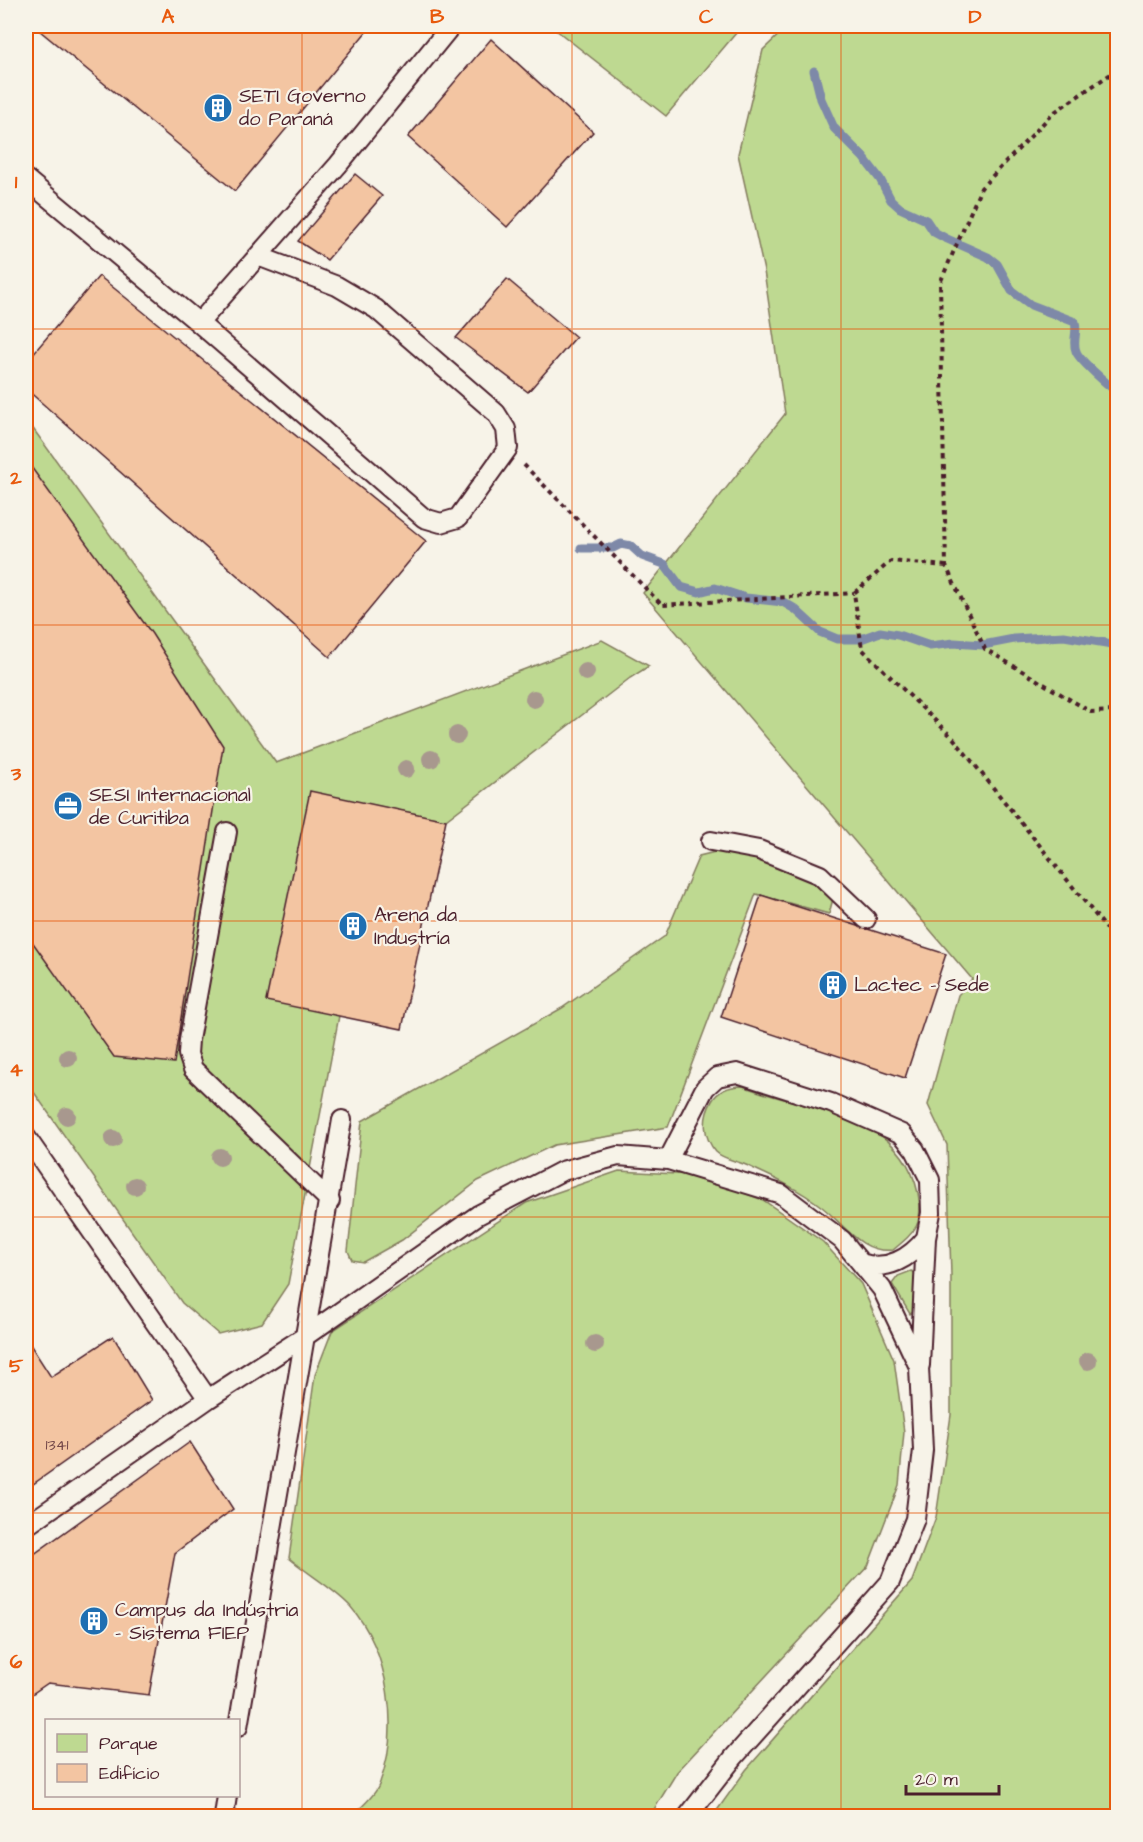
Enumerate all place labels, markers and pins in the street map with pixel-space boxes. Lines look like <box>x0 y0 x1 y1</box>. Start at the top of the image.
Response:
place label: SETI Governo do Paraná <box>239 82 366 133</box>
building icon: SETI Governo do Paraná <box>202 92 234 124</box>
place label: SESI Internacional de Curitiba <box>89 781 251 832</box>
office icon: SESI Internacional de Curitiba <box>52 790 84 822</box>
place label: Arena da Industría <box>374 901 457 952</box>
building icon: Arena da Industría <box>337 910 369 942</box>
building icon: Lactec - Sede <box>817 969 849 1001</box>
place label: Lactec - Sede <box>854 971 989 999</box>
place label: Campus da Indústria - Sistema FIEP <box>115 1596 298 1647</box>
building icon: Campus da Indústria - Sistema FIEP <box>78 1605 110 1637</box>

